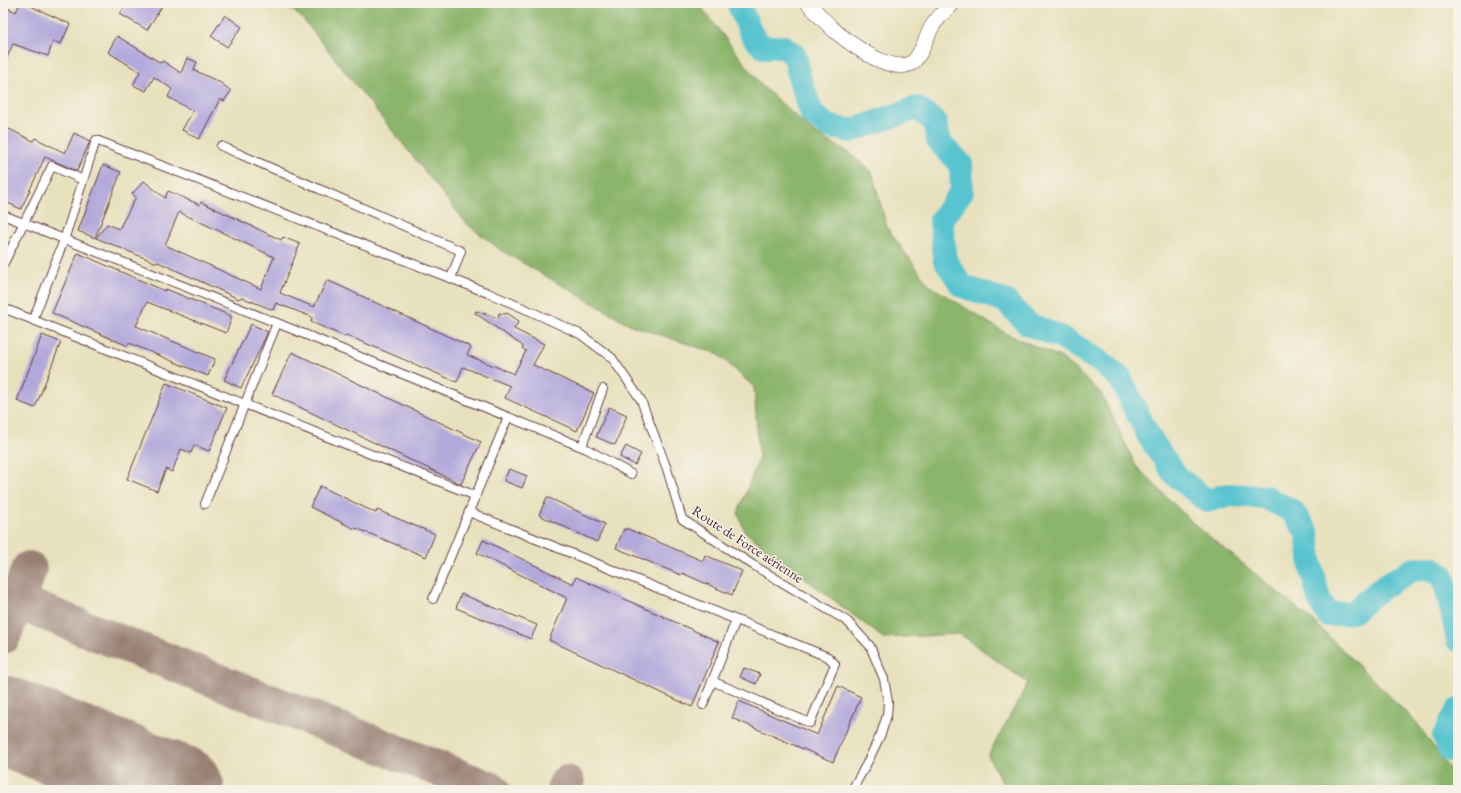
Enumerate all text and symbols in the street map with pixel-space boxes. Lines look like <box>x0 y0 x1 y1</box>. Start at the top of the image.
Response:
street label: Route de Force aérienne <box>689 501 808 587</box>

